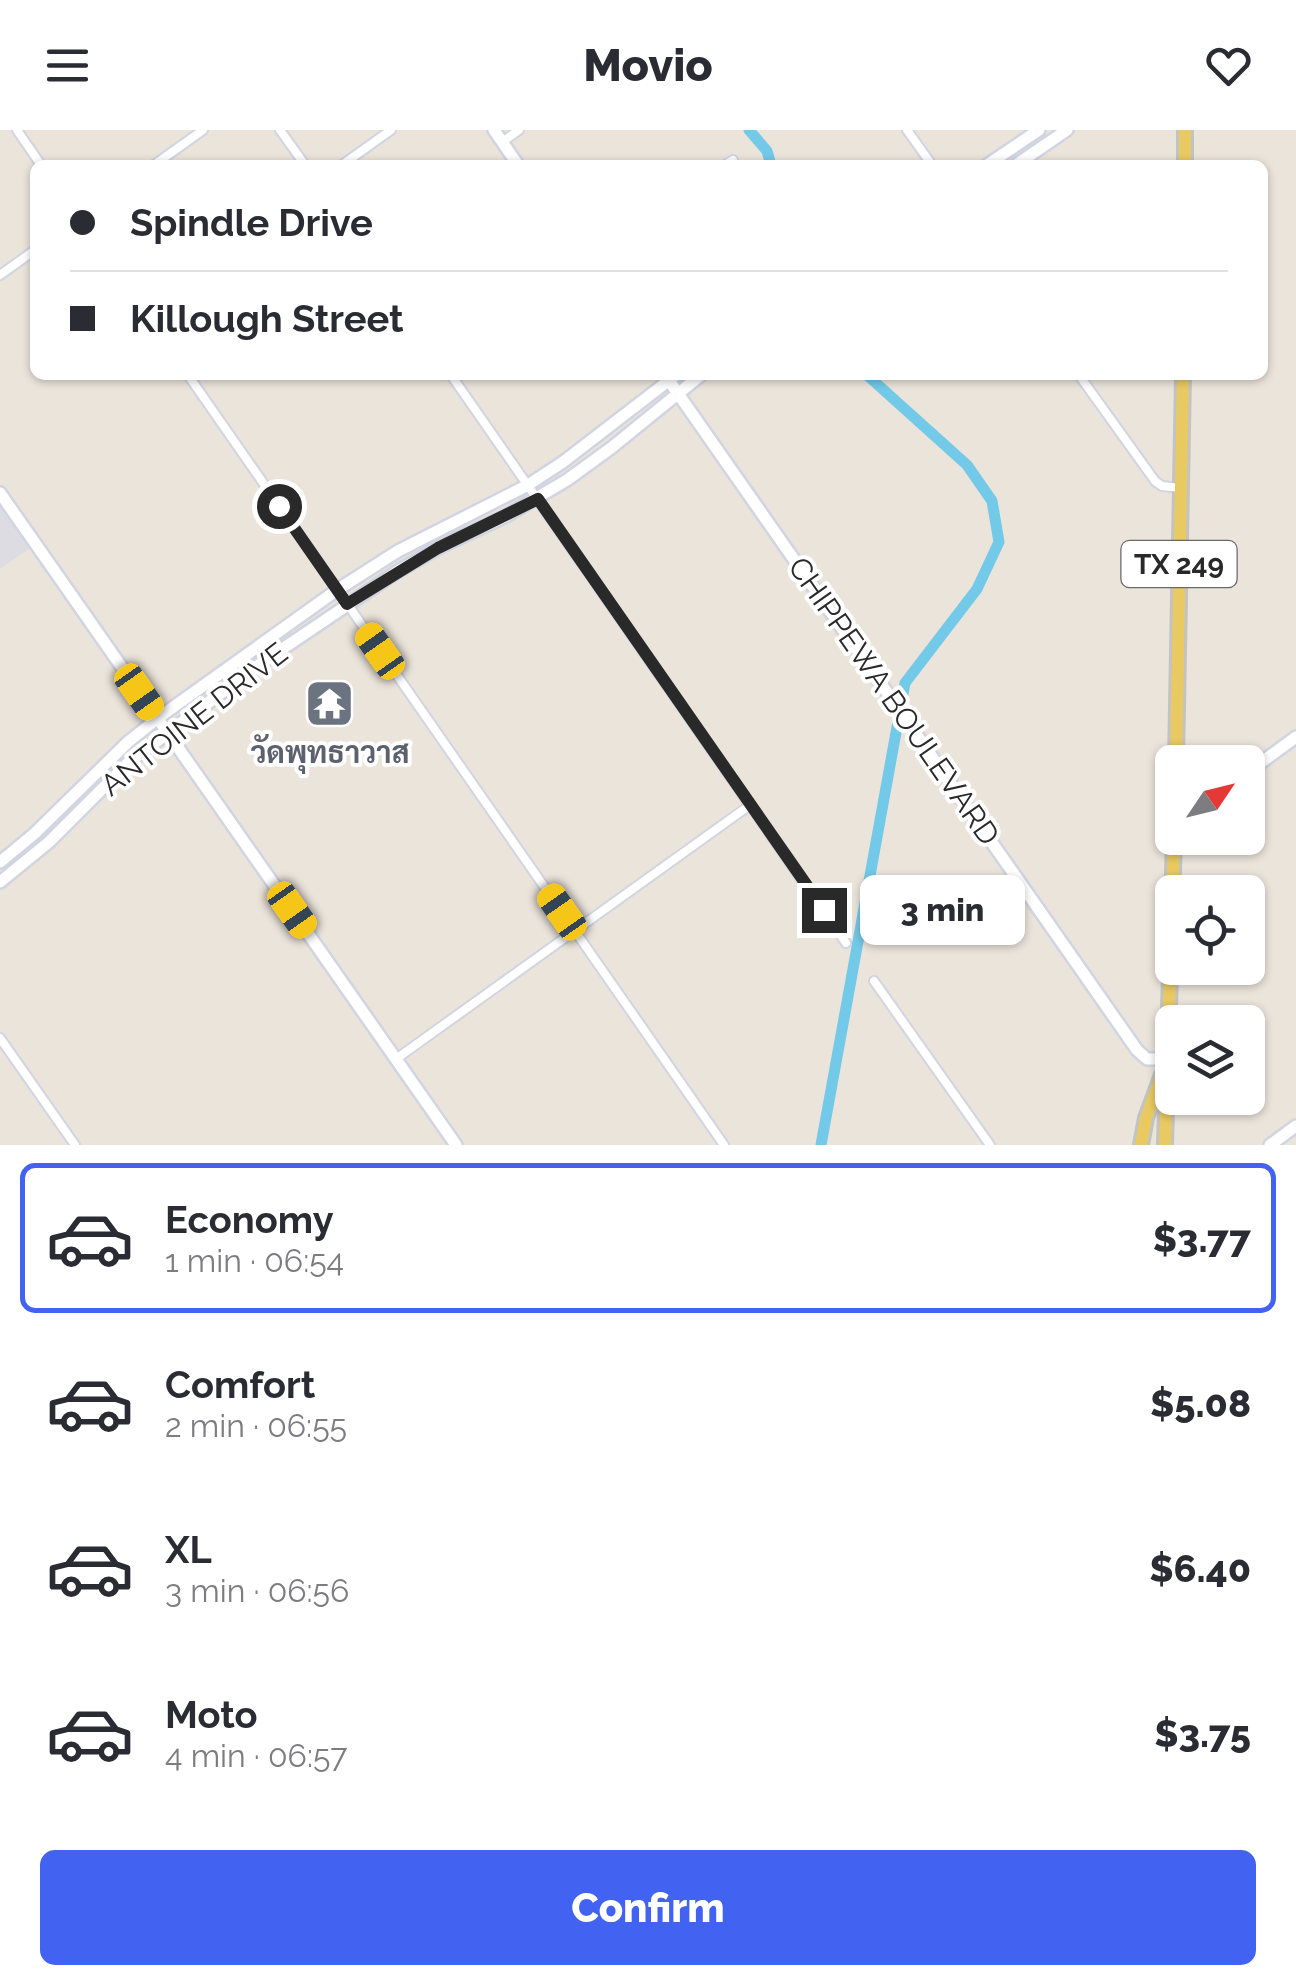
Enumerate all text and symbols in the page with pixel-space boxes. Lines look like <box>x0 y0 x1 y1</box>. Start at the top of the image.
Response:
icon: menu <box>40 38 95 93</box>
icon: heart <box>1201 38 1256 93</box>
text: Movio <box>583 39 713 92</box>
text: Spindle Drive <box>130 200 373 245</box>
text: Killough Street <box>130 296 404 341</box>
route start <box>257 484 302 529</box>
road number: TX 249 <box>1122 541 1236 587</box>
street label: CHIPPEWA BOULEVARD <box>781 550 1007 852</box>
car <box>351 618 409 684</box>
street label: ANTOINE DRIVE <box>94 635 294 803</box>
car <box>110 659 168 725</box>
temple icon: วัดพุทธาวาส <box>304 677 356 729</box>
place label: วัดพุทธาวาส <box>250 734 410 774</box>
north arrow <box>1155 745 1265 855</box>
map controls <box>1155 745 1265 1115</box>
callout: 3 min <box>859 875 1024 945</box>
button: locate <box>1155 875 1265 985</box>
car <box>263 877 321 943</box>
car <box>533 879 591 945</box>
route end <box>802 888 847 933</box>
text: 3 min <box>901 891 984 928</box>
button: layers <box>1155 1005 1265 1115</box>
icon: car <box>45 1193 135 1283</box>
text: Economy <box>165 1197 334 1242</box>
text: $3.77 <box>1153 1216 1251 1261</box>
text: 1 min · 06:54 <box>165 1242 344 1279</box>
icon: car <box>45 1358 135 1448</box>
text: Comfort <box>165 1362 315 1407</box>
text: $5.08 <box>1150 1381 1251 1426</box>
text: 2 min · 06:55 <box>165 1407 347 1444</box>
icon: car <box>45 1523 135 1613</box>
text: XL <box>165 1527 212 1572</box>
text: $6.40 <box>1149 1546 1251 1591</box>
text: 3 min · 06:56 <box>165 1572 349 1609</box>
icon: car <box>45 1688 135 1778</box>
text: Moto <box>165 1692 258 1737</box>
text: $3.75 <box>1154 1711 1251 1756</box>
text: 4 min · 06:57 <box>165 1737 347 1774</box>
button: Confirm <box>40 1850 1256 1965</box>

